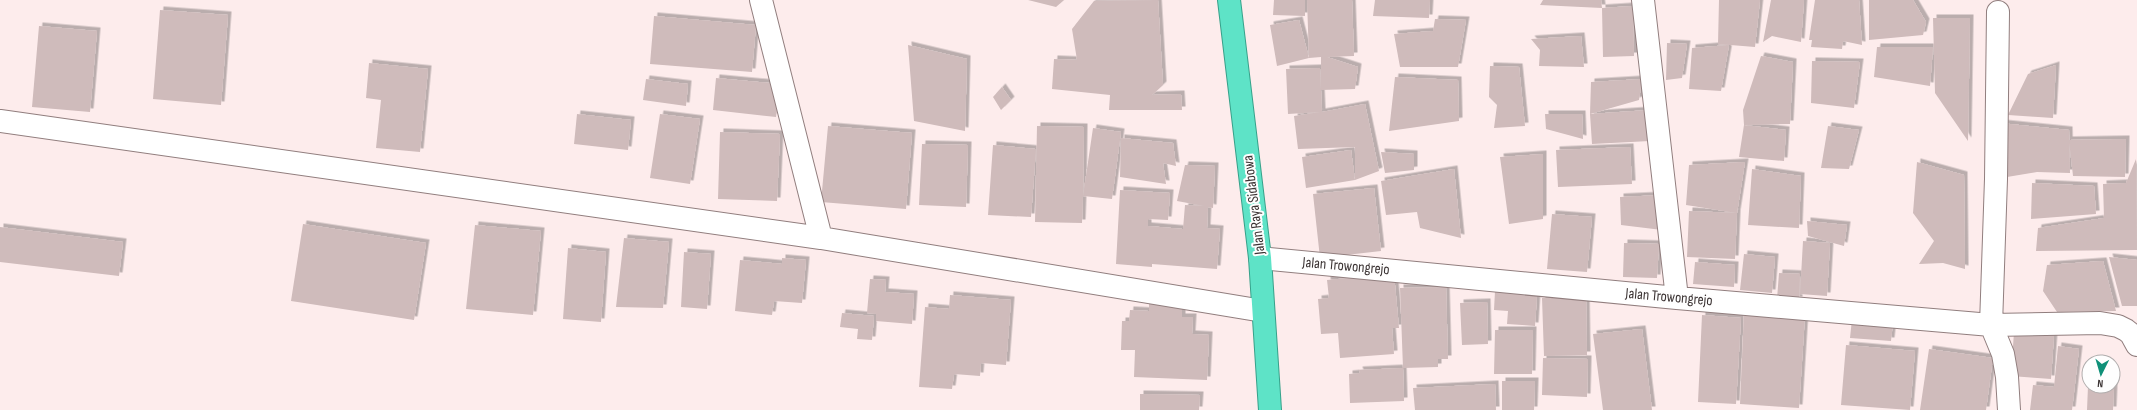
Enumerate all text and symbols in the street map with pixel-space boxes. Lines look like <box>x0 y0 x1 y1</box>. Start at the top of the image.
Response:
street label: Jalan Raya Sidabowa <box>1238 154 1270 257</box>
street label: Jalan Trowongrejo <box>1301 253 1390 279</box>
street label: Jalan Trowongrejo <box>1624 284 1713 310</box>
north arrow <box>2081 354 2121 394</box>
text: N <box>2097 377 2104 390</box>

